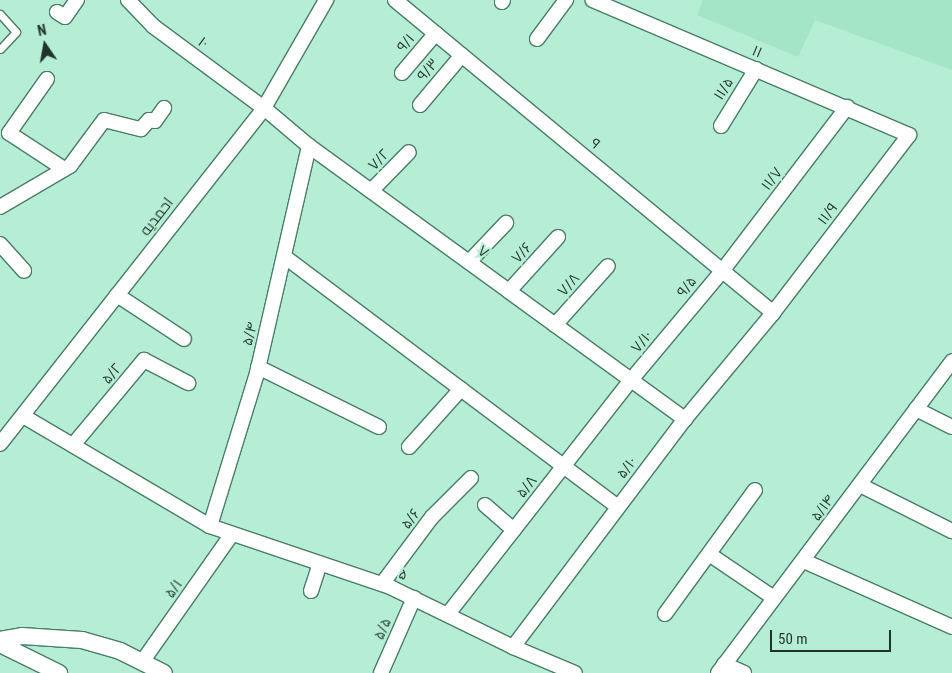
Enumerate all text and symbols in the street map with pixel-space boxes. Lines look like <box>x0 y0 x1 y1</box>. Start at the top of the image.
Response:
north arrow <box>20 20 70 70</box>
text: N <box>36 22 48 39</box>
street label: ۹/۱ <box>393 30 419 56</box>
street label: ۱۰ <box>194 33 212 53</box>
street label: ۱۱ <box>749 42 765 62</box>
street label: ۹/۳ <box>414 55 442 85</box>
street label: ۱۱/۵ <box>710 74 738 104</box>
street label: ۹ <box>586 135 604 153</box>
street label: ۷/۲ <box>365 146 393 174</box>
street label: ۱۱/۷ <box>758 164 786 194</box>
street label: احمدیه <box>137 194 177 240</box>
street label: ۱۱/۹ <box>814 200 842 228</box>
street label: ۷/۶ <box>508 239 536 267</box>
street label: ۷ <box>474 242 492 262</box>
street label: ۷/۸ <box>554 270 584 300</box>
street label: ۹/۵ <box>673 273 701 301</box>
street label: ۵/۴ <box>238 320 262 348</box>
street label: ۷/۱۰ <box>628 327 656 357</box>
street label: ۵/۲ <box>98 360 126 388</box>
street label: ۵/۱۰ <box>613 454 641 482</box>
street label: ۵/۸ <box>513 472 541 502</box>
street label: ۵/۱۴ <box>807 491 839 525</box>
street label: ۵/۶ <box>398 505 424 533</box>
street label: ۵ <box>396 565 410 585</box>
street label: ۵/۱ <box>161 576 187 602</box>
street label: ۵/۵ <box>370 615 396 643</box>
scale bar <box>772 620 893 652</box>
text: 50 m <box>778 630 808 648</box>

